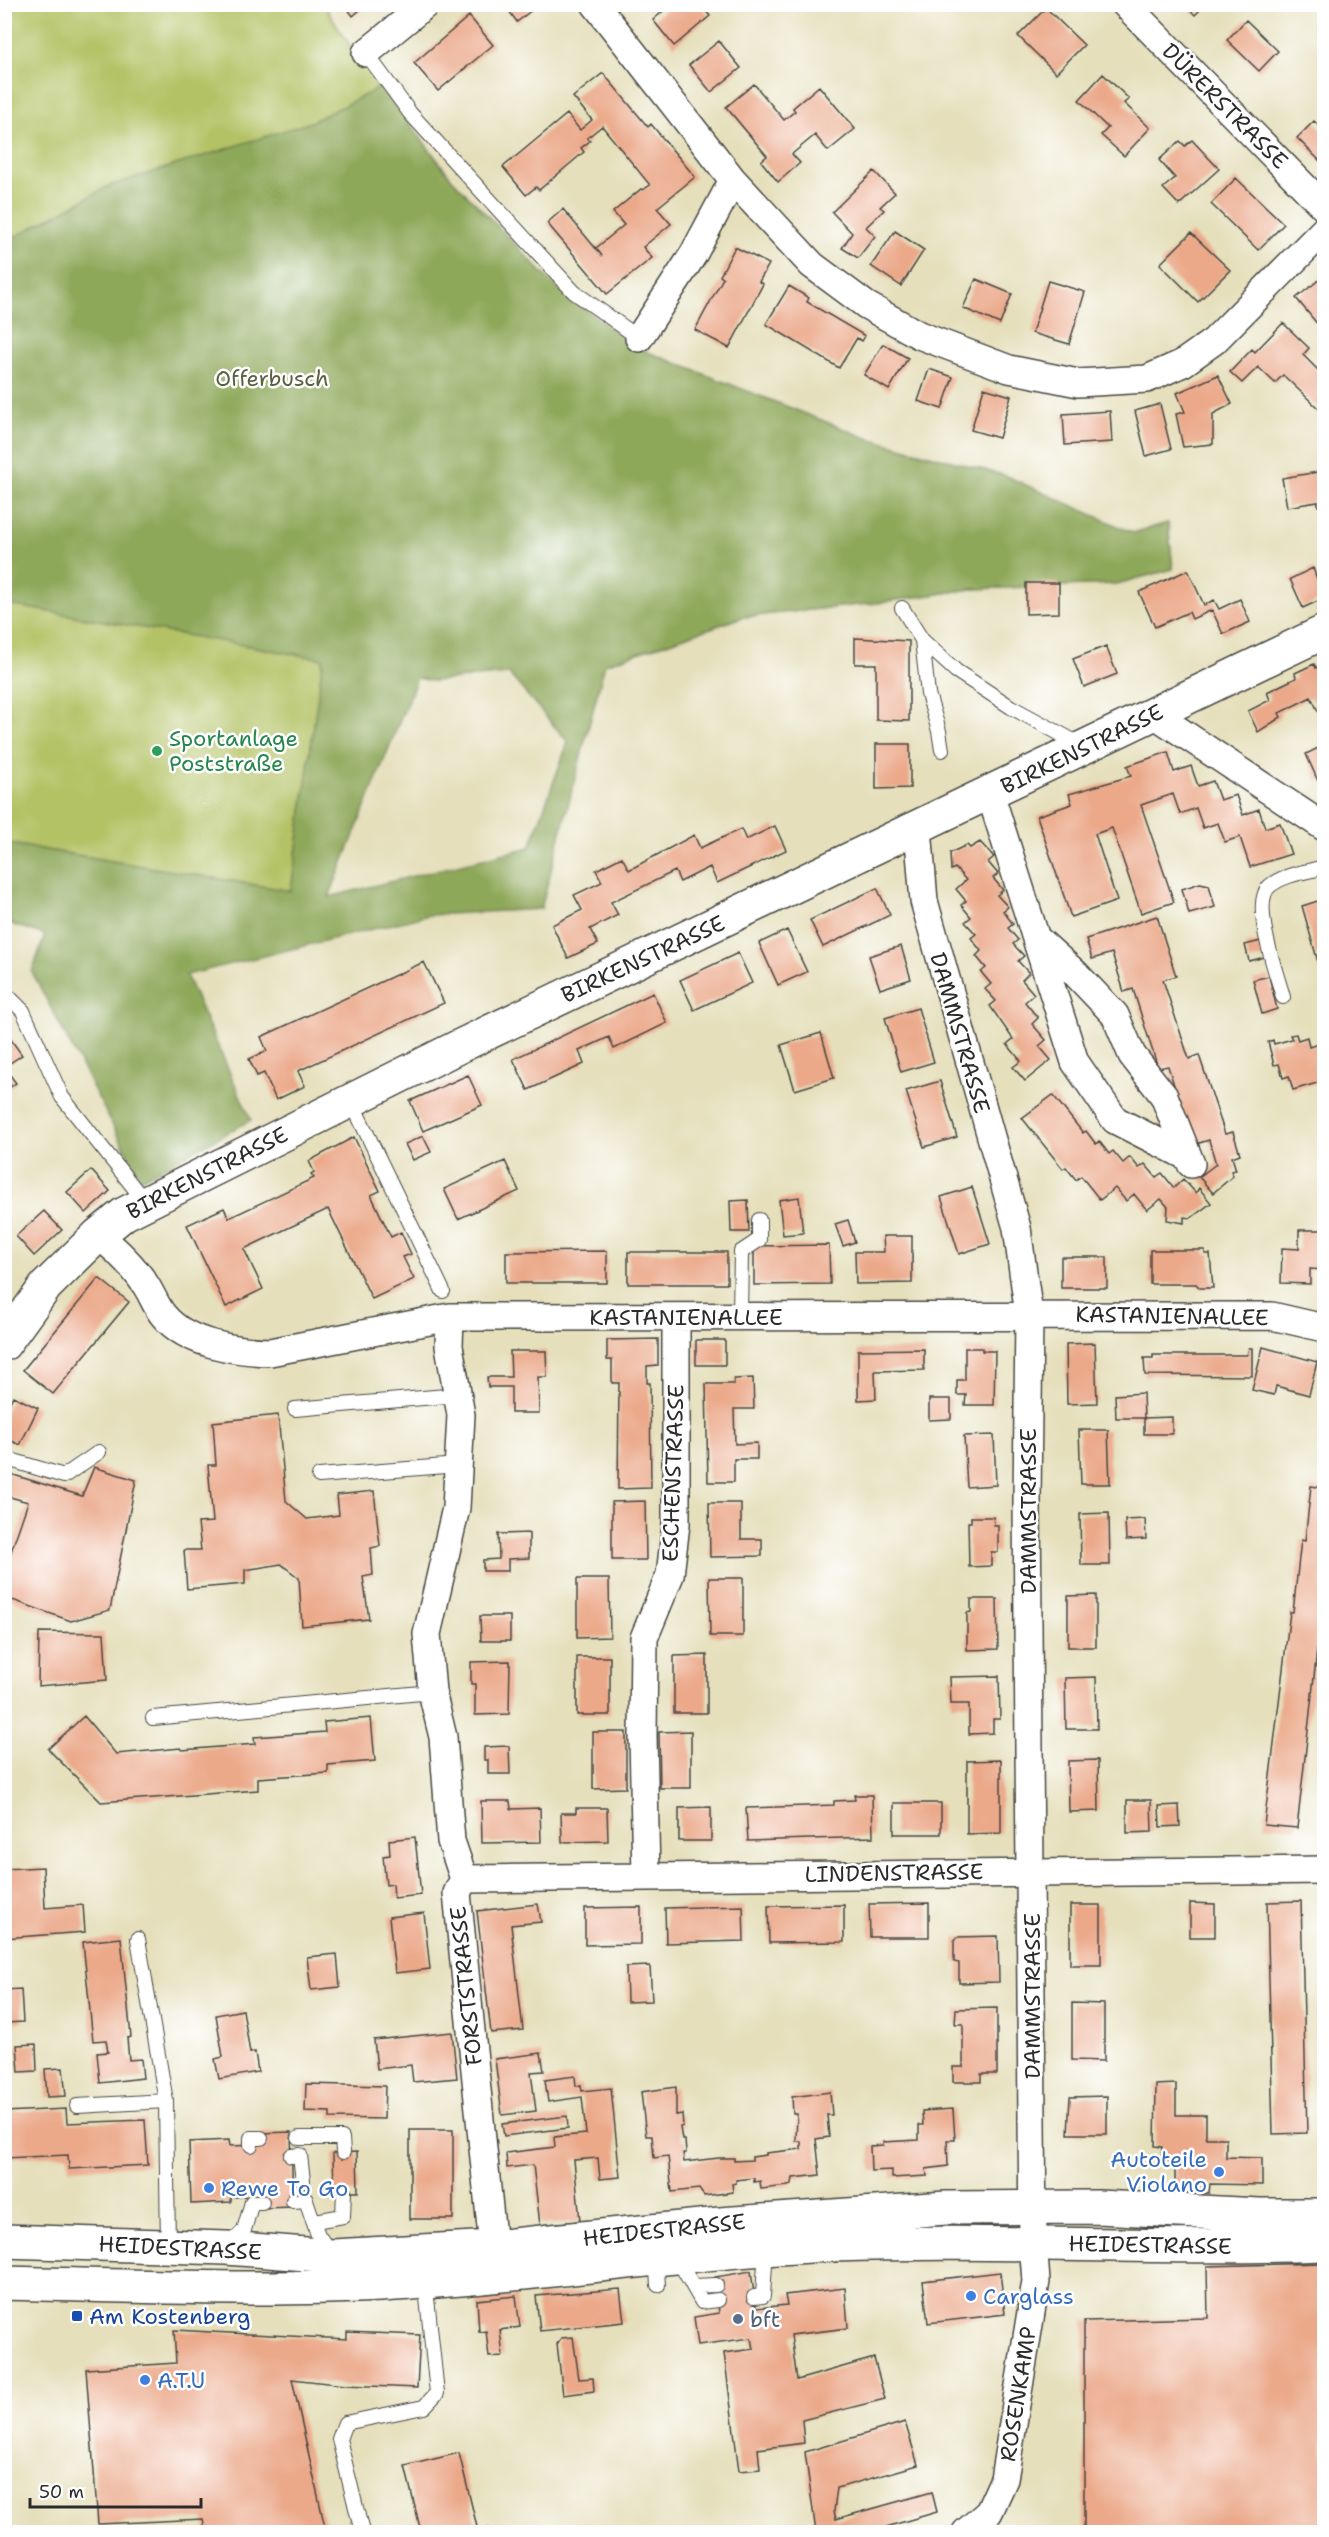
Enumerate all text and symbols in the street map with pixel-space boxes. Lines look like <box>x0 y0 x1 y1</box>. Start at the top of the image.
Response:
street label: DÜRERSTRASSE <box>1156 37 1294 175</box>
park label: Offerbusch <box>215 364 329 393</box>
street label: BIRKENSTRASSE <box>996 697 1168 801</box>
place label: Sportanlage Poststraße <box>169 724 298 778</box>
marker: Sportanlage Poststraße <box>150 744 164 758</box>
street label: BIRKENSTRASSE <box>557 908 729 1010</box>
street label: DAMMSTRASSE <box>923 949 997 1117</box>
street label: BIRKENSTRASSE <box>121 1120 293 1226</box>
street label: KASTANIENALLEE <box>1075 1300 1269 1332</box>
street label: KASTANIENALLEE <box>589 1303 783 1332</box>
street label: ESCHENSTRASSE <box>655 1384 691 1562</box>
street label: DAMMSTRASSE <box>1014 1428 1043 1594</box>
street label: LINDENSTRASSE <box>804 1857 984 1889</box>
street label: FORSTSTRASSE <box>443 1905 489 2067</box>
street label: DAMMSTRASSE <box>1018 1913 1047 2079</box>
place label: Autoteile Violano <box>1110 2145 1207 2199</box>
marker: Autoteile Violano <box>1212 2165 1226 2179</box>
place label: Rewe To Go <box>221 2174 348 2203</box>
marker: Rewe To Go <box>202 2181 216 2195</box>
street label: HEIDESTRASSE <box>581 2207 747 2253</box>
street label: HEIDESTRASSE <box>98 2229 262 2267</box>
street label: HEIDESTRASSE <box>1068 2229 1232 2261</box>
place label: Carglass <box>983 2282 1074 2311</box>
marker: Carglass <box>964 2289 978 2303</box>
place label: Am Kostenberg <box>89 2302 251 2331</box>
place label: bft <box>750 2305 780 2334</box>
marker: Am Kostenberg <box>70 2309 84 2323</box>
marker: bft <box>731 2312 745 2326</box>
street label: ROSENKAMP <box>993 2324 1043 2464</box>
place label: A.T.U <box>157 2366 205 2395</box>
marker: A.T.U <box>138 2373 152 2387</box>
scale bar <box>30 2471 201 2509</box>
text: 50 m <box>39 2480 84 2504</box>

